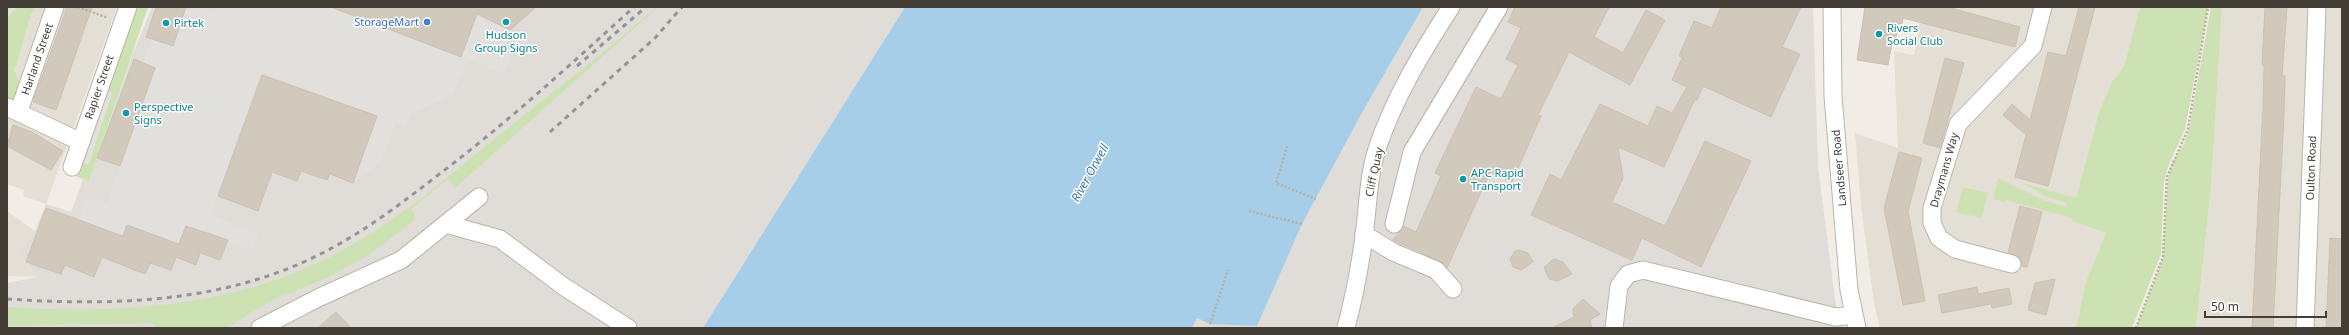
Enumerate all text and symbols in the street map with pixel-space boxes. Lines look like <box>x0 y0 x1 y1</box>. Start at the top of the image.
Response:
place label: StorageMart <box>354 14 419 29</box>
place label: Pirtek <box>174 15 204 30</box>
marker: StorageMart <box>422 17 432 27</box>
marker: Hudson Group Signs <box>501 17 511 27</box>
marker: Pirtek <box>161 18 171 28</box>
place label: Rivers Social Club <box>1887 20 1943 48</box>
street label: Harland Street <box>17 21 56 97</box>
place label: Hudson Group Signs <box>474 27 538 55</box>
marker: Rivers Social Club <box>1874 29 1884 39</box>
street label: Rapier Street <box>81 53 117 121</box>
place label: Perspective Signs <box>134 99 194 127</box>
marker: Perspective Signs <box>121 108 131 118</box>
street label: Landseer Road <box>1828 129 1849 207</box>
street label: Draymans Way <box>1926 130 1961 209</box>
street label: Oulton Road <box>2302 135 2319 201</box>
water label: River Orwell <box>1067 140 1113 205</box>
street label: Cliff Quay <box>1361 145 1386 198</box>
place label: APC Rapid Transport <box>1471 165 1524 193</box>
marker: APC Rapid Transport <box>1458 174 1468 184</box>
scale bar <box>2205 293 2326 319</box>
text: 50 m <box>2211 298 2239 315</box>

